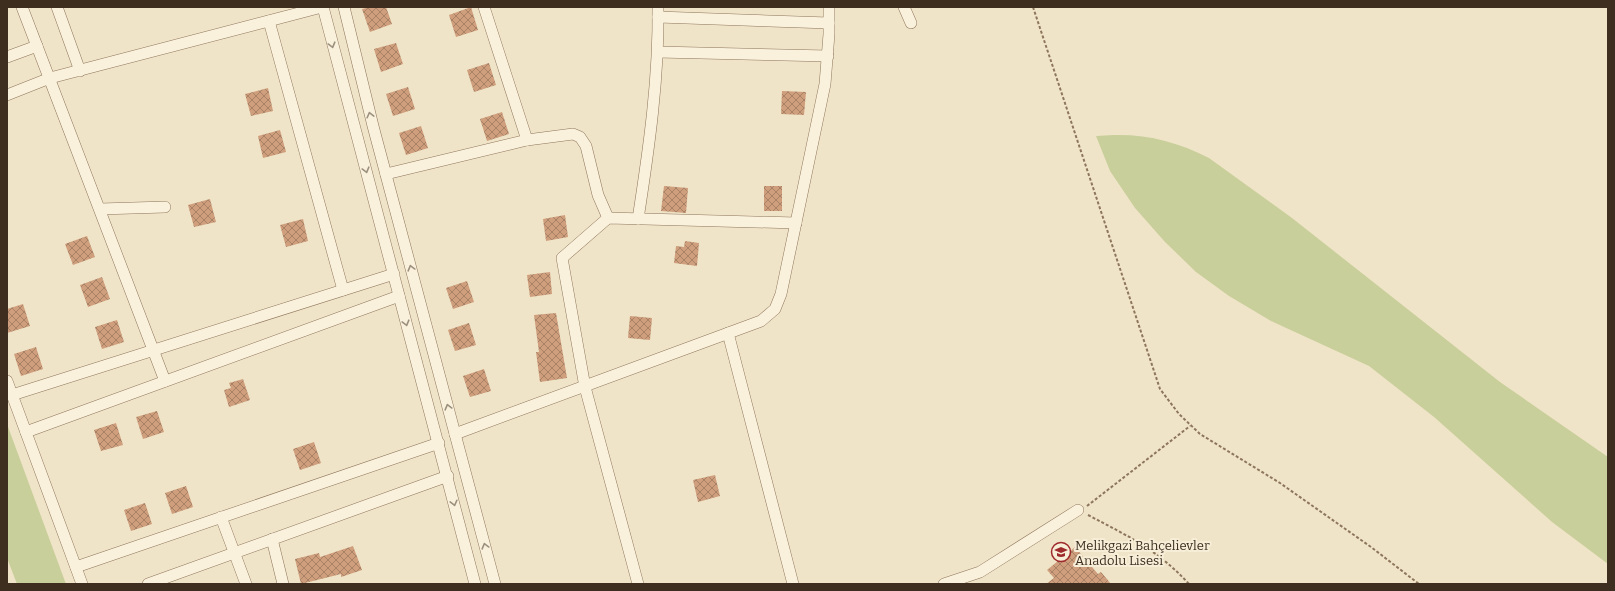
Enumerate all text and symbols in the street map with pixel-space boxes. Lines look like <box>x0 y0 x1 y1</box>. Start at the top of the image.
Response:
one-way arrow <box>328 42 336 48</box>
one-way arrow <box>367 112 375 119</box>
one-way arrow <box>361 167 370 174</box>
one-way arrow <box>407 265 415 271</box>
one-way arrow <box>402 320 410 326</box>
one-way arrow <box>444 404 452 411</box>
one-way arrow <box>450 500 458 506</box>
place label: Melikgazi Bahçelievler Anadolu Lisesi <box>1075 538 1210 568</box>
school or university icon: Melikgazi Bahçelievler Anadolu Lisesi <box>1050 541 1072 563</box>
one-way arrow <box>481 543 490 550</box>

